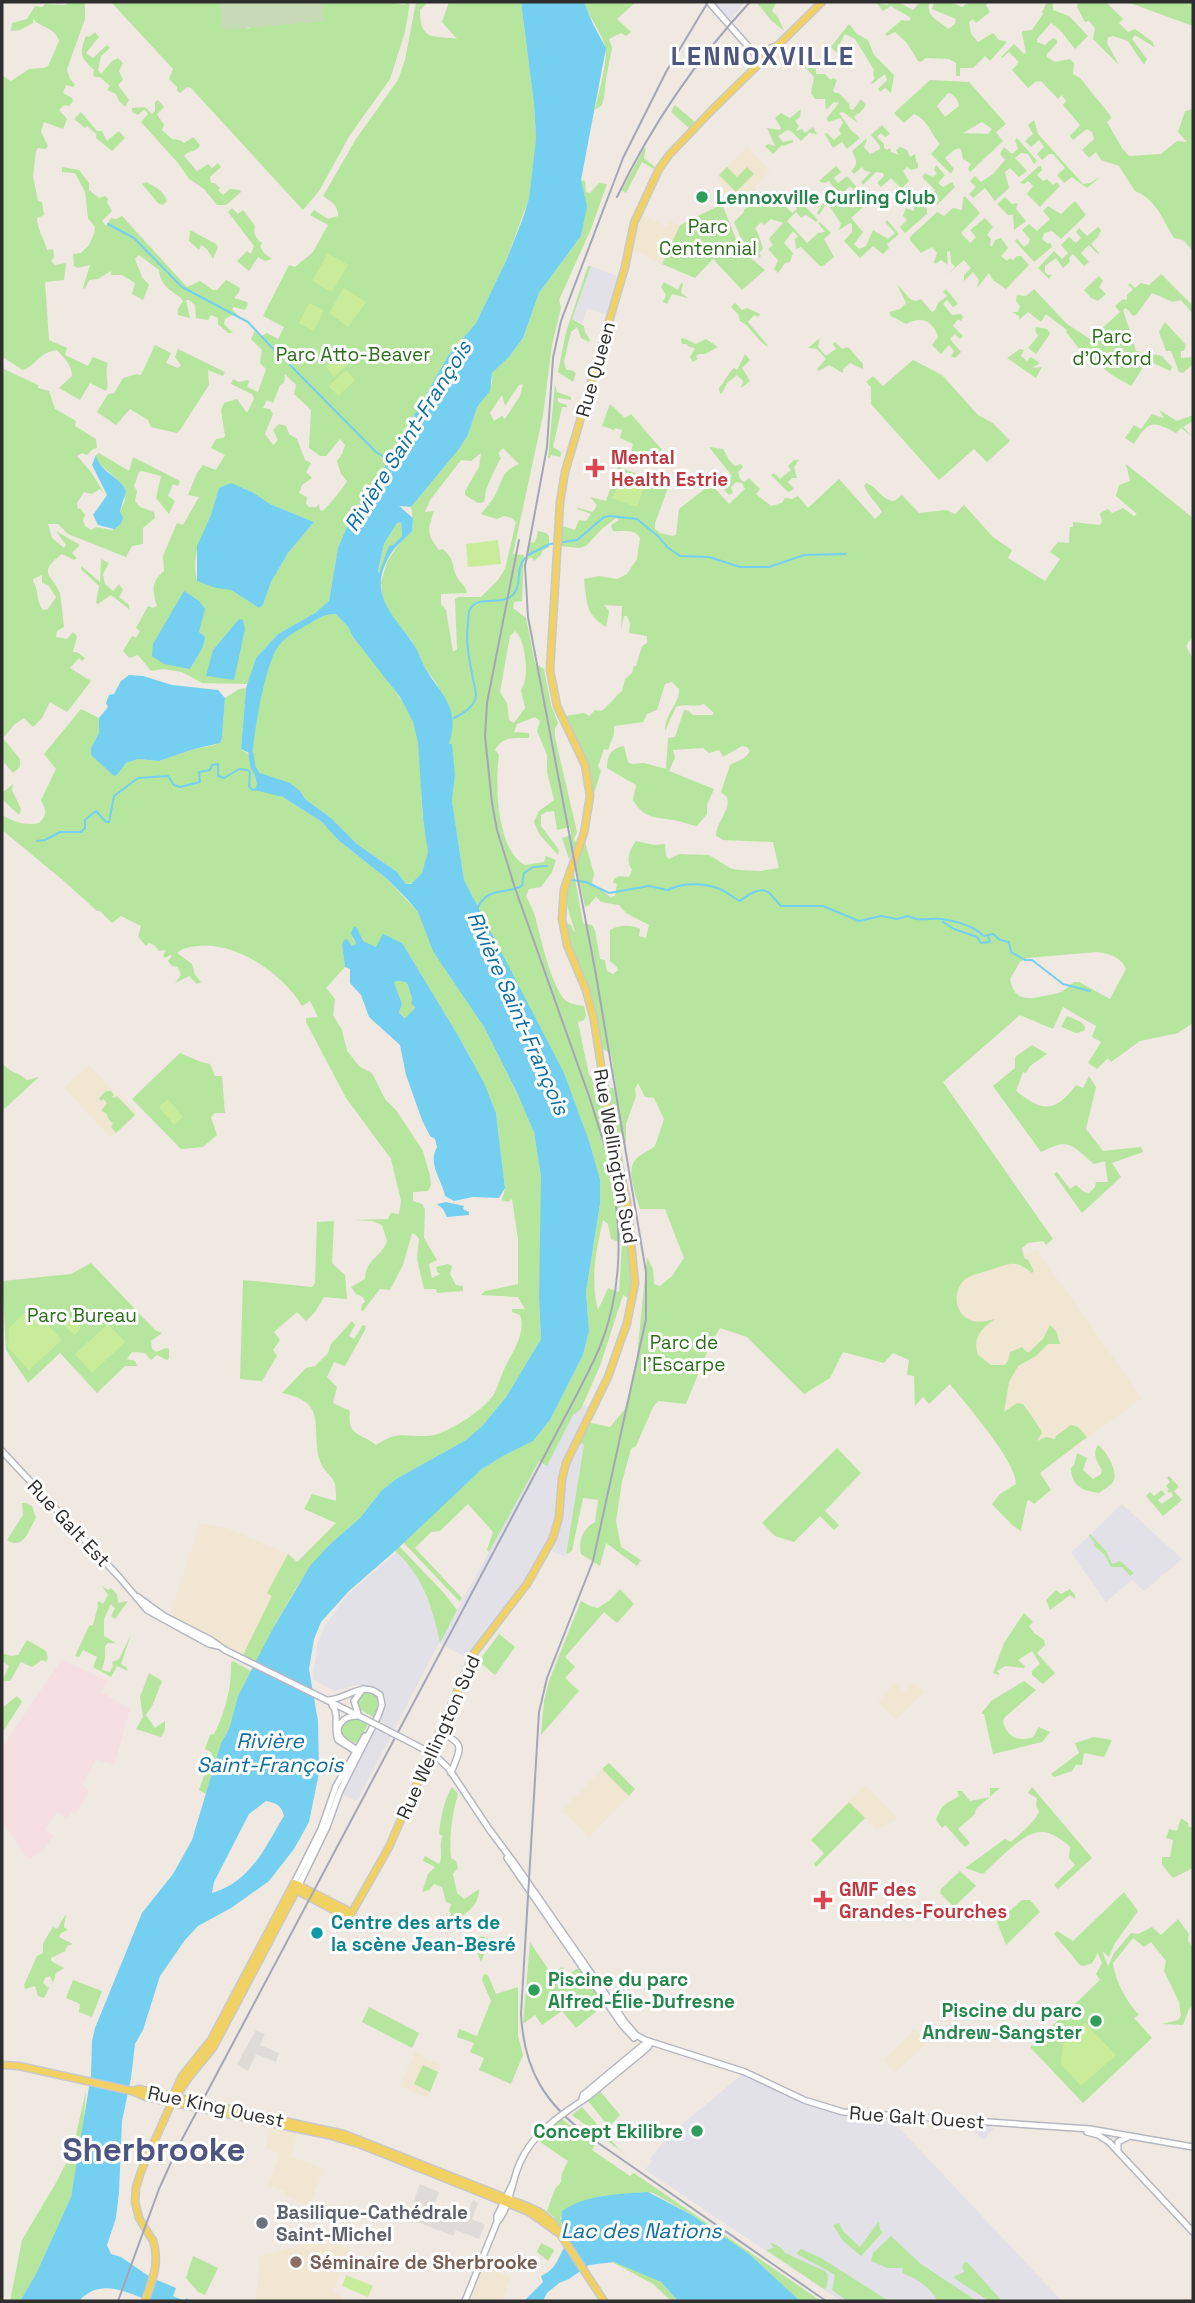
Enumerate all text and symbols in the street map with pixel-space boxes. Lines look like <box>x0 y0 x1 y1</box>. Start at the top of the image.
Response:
district label: LENNOXVILLE <box>671 39 855 73</box>
place label: Lennoxville Curling Club <box>716 185 936 210</box>
marker: Lennoxville Curling Club <box>694 189 710 205</box>
park label: Parc Centennial <box>659 214 757 261</box>
street label: Rue Queen <box>570 318 621 420</box>
park label: Parc d'Oxford <box>1072 324 1152 371</box>
water label: Rivière Saint-François <box>338 335 478 536</box>
park label: Parc Atto-Beaver <box>276 342 430 367</box>
place label: Mental Health Estrie <box>611 445 728 492</box>
marker: Mental Health Estrie <box>585 458 605 478</box>
water label: Rivière Saint-François <box>461 907 576 1120</box>
street label: Rue Wellington Sud <box>588 1067 643 1246</box>
park label: Parc Bureau <box>27 1303 137 1328</box>
park label: Parc de l'Escarpe <box>642 1330 726 1377</box>
street label: Rue Galt Est <box>22 1474 116 1572</box>
street label: Rue Wellington Sud <box>391 1651 486 1823</box>
water label: Rivière Saint-François <box>196 1727 345 1778</box>
place label: GMF des Grandes-Fourches <box>839 1877 1007 1924</box>
marker: GMF des Grandes-Fourches <box>813 1890 833 1910</box>
place label: Centre des arts de la scène Jean-Besré <box>331 1910 516 1957</box>
marker: Centre des arts de la scène Jean-Besré <box>309 1925 325 1941</box>
place label: Piscine du parc Alfred-Élie-Dufresne <box>548 1967 735 2014</box>
marker: Piscine du parc Alfred-Élie-Dufresne <box>526 1982 542 1998</box>
place label: Piscine du parc Andrew-Sangster <box>922 1998 1082 2045</box>
marker: Piscine du parc Andrew-Sangster <box>1088 2013 1104 2029</box>
street label: Rue King Ouest <box>145 2080 286 2133</box>
street label: Rue Galt Ouest <box>848 2100 985 2135</box>
place label: Concept Ekilibre <box>533 2119 683 2144</box>
marker: Concept Ekilibre <box>689 2123 705 2139</box>
district label: Sherbrooke <box>62 2129 246 2171</box>
place label: Basilique-Cathédrale Saint-Michel <box>276 2200 468 2247</box>
marker: Basilique-Cathédrale Saint-Michel <box>254 2215 270 2231</box>
water label: Lac des Nations <box>561 2217 722 2244</box>
place label: Séminaire de Sherbrooke <box>310 2250 538 2275</box>
marker: Séminaire de Sherbrooke <box>288 2254 304 2270</box>

